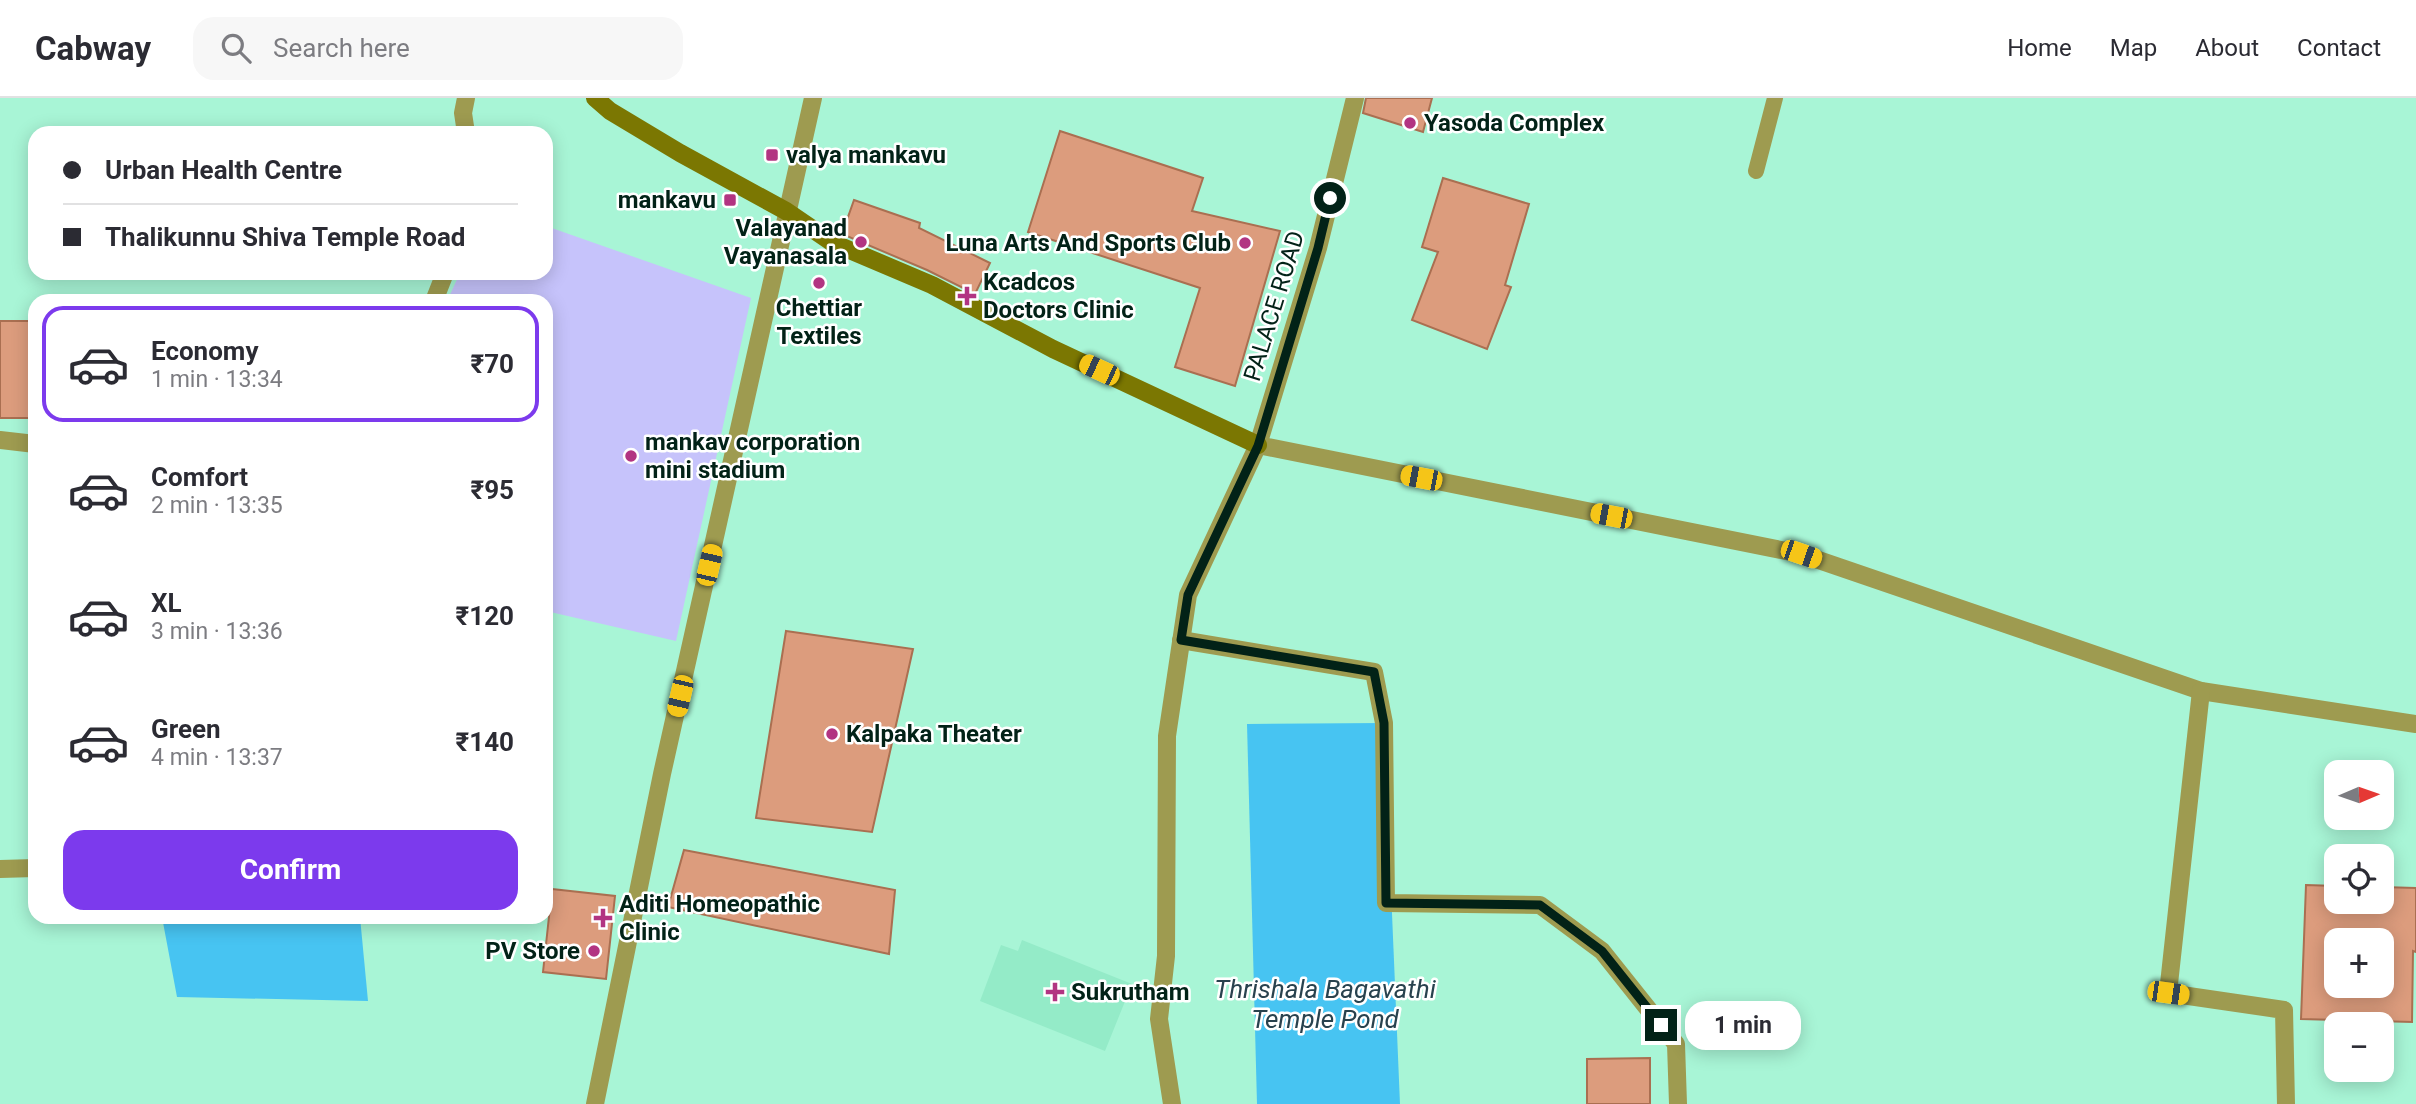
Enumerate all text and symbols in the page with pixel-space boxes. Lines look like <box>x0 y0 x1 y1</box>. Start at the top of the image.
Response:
search box <box>193 17 683 80</box>
text: Cabway <box>35 29 151 68</box>
icon: search <box>217 29 255 67</box>
text: Search here <box>273 33 410 63</box>
text: Home <box>2007 34 2072 62</box>
text: Map <box>2110 34 2157 62</box>
text: About <box>2195 34 2259 62</box>
text: Contact <box>2297 34 2381 62</box>
place label: Yasoda Complex <box>1424 109 1605 137</box>
marker: Yasoda Complex <box>1402 115 1418 131</box>
place label: valya mankavu <box>786 141 946 169</box>
marker: valya mankavu <box>764 147 780 163</box>
text: Urban Health Centre <box>105 155 342 185</box>
route start <box>1314 182 1346 214</box>
place label: mankavu <box>618 186 716 214</box>
marker: mankavu <box>722 192 738 208</box>
place label: Valayanad Vayanasala <box>724 214 847 270</box>
text: Thalikunnu Shiva Temple Road <box>105 222 466 252</box>
street label: PALACE ROAD <box>1238 228 1310 384</box>
place label: Luna Arts And Sports Club <box>945 229 1231 257</box>
marker: Valayanad Vayanasala <box>853 234 869 250</box>
marker: Luna Arts And Sports Club <box>1237 235 1253 251</box>
place label: Kcadcos Doctors Clinic <box>983 268 1134 324</box>
marker: Chettiar Textiles <box>811 275 827 291</box>
marker: Kcadcos Doctors Clinic <box>957 286 977 306</box>
place label: Chettiar Textiles <box>776 294 862 350</box>
icon: car <box>67 333 130 396</box>
text: Economy <box>151 336 258 366</box>
text: ₹70 <box>470 349 514 379</box>
car <box>1076 352 1123 388</box>
text: 1 min · 13:34 <box>151 366 283 393</box>
place label: mankav corporation mini stadium <box>645 428 860 484</box>
marker: mankav corporation mini stadium <box>623 448 639 464</box>
icon: car <box>67 459 130 522</box>
text: Comfort <box>151 462 248 492</box>
car <box>1399 464 1444 492</box>
text: ₹95 <box>470 475 514 505</box>
text: 2 min · 13:35 <box>151 492 283 519</box>
car <box>1589 502 1634 530</box>
car <box>1778 537 1825 571</box>
car <box>695 542 724 588</box>
icon: car <box>67 585 130 648</box>
text: XL <box>151 588 182 618</box>
text: ₹120 <box>456 601 514 631</box>
text: 3 min · 13:36 <box>151 618 283 645</box>
car <box>666 673 695 719</box>
icon: car <box>67 711 130 774</box>
text: Green <box>151 714 221 744</box>
place label: Kalpaka Theater <box>846 720 1022 748</box>
marker: Kalpaka Theater <box>824 726 840 742</box>
text: ₹140 <box>456 727 514 757</box>
text: 4 min · 13:37 <box>151 744 283 771</box>
north arrow <box>2324 760 2394 830</box>
map controls <box>2324 760 2394 1082</box>
button: Confirm <box>63 830 518 910</box>
button: locate <box>2324 844 2394 914</box>
place label: Aditi Homeopathic Clinic <box>619 890 820 946</box>
marker: Aditi Homeopathic Clinic <box>593 908 613 928</box>
button: + <box>2324 928 2394 998</box>
place label: PV Store <box>485 937 580 965</box>
marker: PV Store <box>586 943 602 959</box>
water label: Thrishala Bagavathi Temple Pond <box>1214 974 1437 1034</box>
place label: Sukrutham <box>1071 978 1189 1006</box>
car <box>2146 980 2191 1006</box>
marker: Sukrutham <box>1045 982 1065 1002</box>
callout: 1 min <box>1686 1000 1801 1049</box>
route end <box>1645 1009 1677 1041</box>
text: 1 min <box>1714 1012 1772 1039</box>
button: − <box>2324 1012 2394 1082</box>

